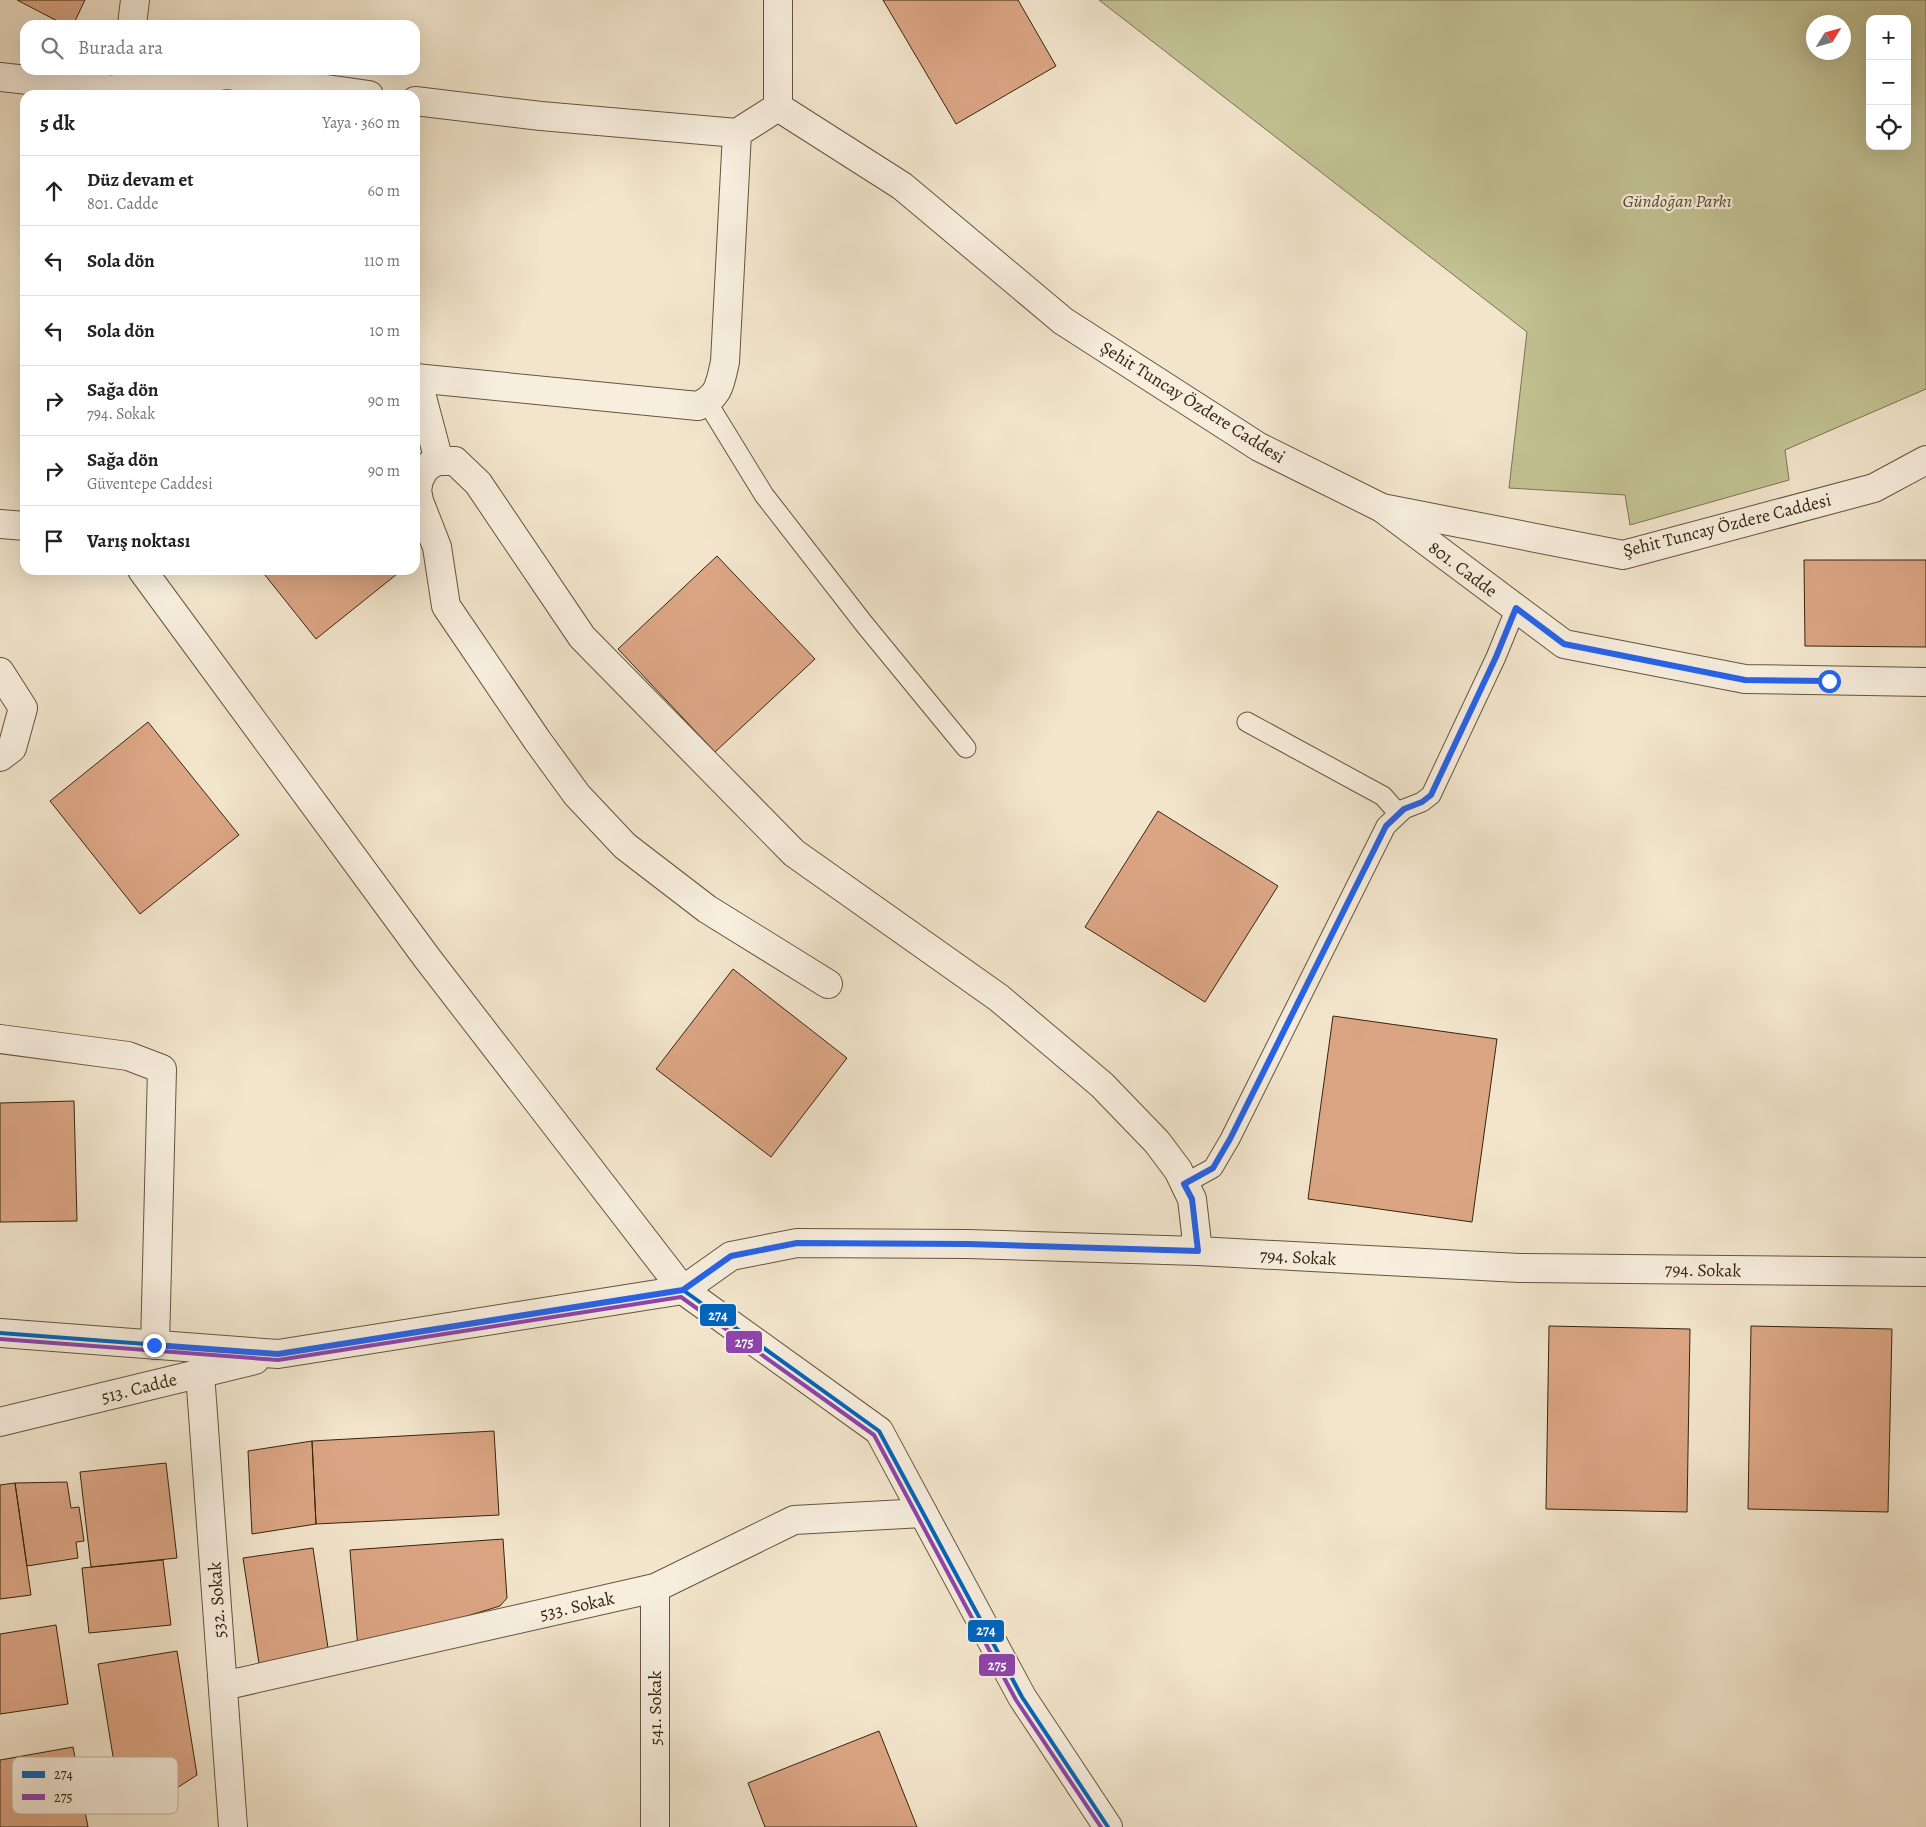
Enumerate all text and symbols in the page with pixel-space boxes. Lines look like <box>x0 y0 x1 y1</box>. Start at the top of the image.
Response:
north arrow <box>1806 15 1851 60</box>
map controls <box>1866 15 1911 150</box>
button: + <box>1866 15 1911 60</box>
search box <box>20 20 420 75</box>
icon: search <box>38 34 66 62</box>
text: Burada ara <box>78 35 163 61</box>
button: − <box>1866 60 1911 105</box>
button: locate <box>1866 105 1911 150</box>
text: 5 dk <box>40 109 75 137</box>
text: Yaya · 360 m <box>322 112 400 134</box>
text: Düz devam et <box>87 167 194 193</box>
icon: ahead <box>40 177 68 205</box>
text: 60 m <box>368 180 400 202</box>
park label: Gündoğan Parkı <box>1623 189 1732 213</box>
text: 801. Cadde <box>87 193 158 215</box>
icon: left <box>40 247 68 275</box>
text: Sola dön <box>87 248 155 274</box>
text: 110 m <box>364 250 400 272</box>
icon: left <box>40 317 68 345</box>
text: Sola dön <box>87 318 155 344</box>
text: 10 m <box>370 320 400 342</box>
street label: Şehit Tuncay Özdere Caddesi <box>1096 335 1290 469</box>
text: Sağa dön <box>87 377 159 403</box>
icon: right <box>40 387 68 415</box>
text: 90 m <box>368 390 400 412</box>
text: 794. Sokak <box>87 403 155 425</box>
text: Sağa dön <box>87 447 159 473</box>
icon: right <box>40 457 68 485</box>
text: 90 m <box>368 460 400 482</box>
text: Güventepe Caddesi <box>87 473 213 495</box>
street label: Şehit Tuncay Özdere Caddesi <box>1620 488 1834 562</box>
icon: arrive <box>40 527 68 555</box>
text: Varış noktası <box>87 528 190 554</box>
street label: 801. Cadde <box>1424 535 1502 603</box>
route start <box>1818 670 1841 693</box>
street label: 794. Sokak <box>1259 1243 1337 1271</box>
street label: 794. Sokak <box>1664 1257 1742 1283</box>
line badge: 274 <box>699 1303 737 1327</box>
text: 274 <box>708 1306 728 1325</box>
line badge: 275 <box>725 1330 763 1354</box>
text: 275 <box>735 1333 753 1352</box>
route end <box>143 1334 166 1357</box>
street label: 513. Cadde <box>99 1367 179 1409</box>
street label: 532. Sokak <box>202 1561 232 1639</box>
street label: 533. Sokak <box>538 1586 617 1626</box>
line badge: 274 <box>967 1619 1005 1643</box>
text: 274 <box>976 1621 996 1640</box>
line badge: 275 <box>978 1653 1016 1677</box>
text: 275 <box>988 1656 1006 1675</box>
street label: 541. Sokak <box>643 1671 667 1745</box>
legend <box>12 1757 178 1814</box>
text: 274 <box>54 1765 73 1784</box>
text: 275 <box>54 1788 73 1807</box>

